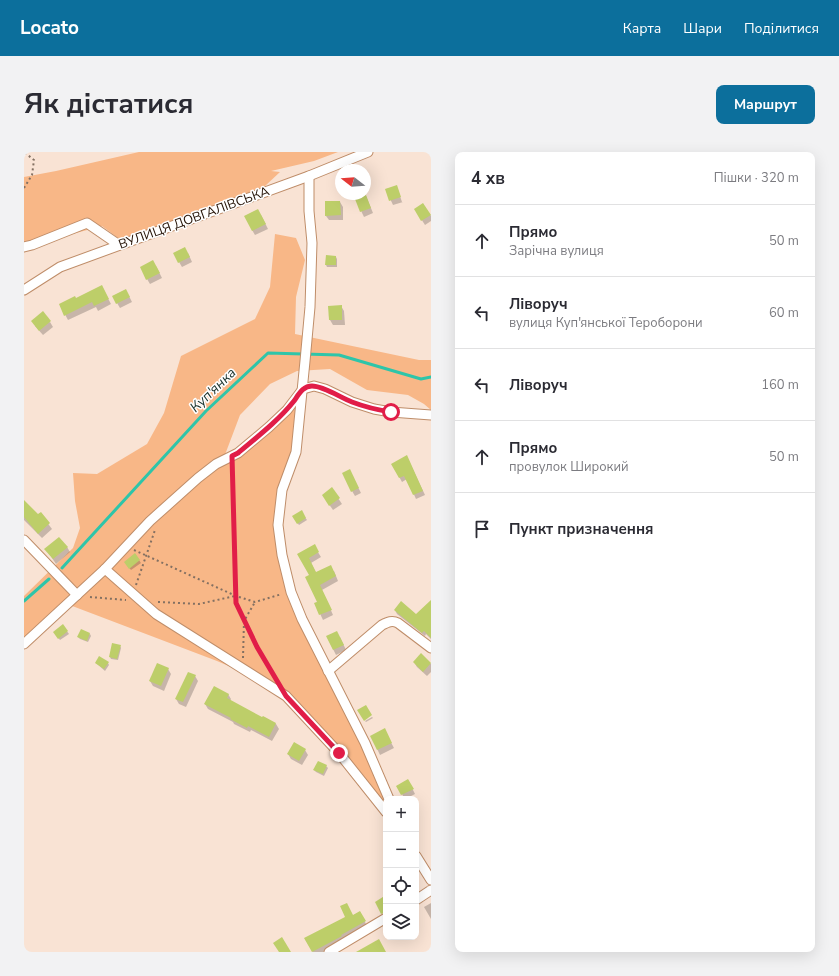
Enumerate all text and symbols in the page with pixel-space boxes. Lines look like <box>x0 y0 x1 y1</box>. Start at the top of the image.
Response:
text: Locato <box>20 15 79 41</box>
text: Карта <box>623 19 661 38</box>
text: Шари <box>683 19 722 38</box>
text: Поділитися <box>744 19 819 38</box>
text: Як дістатися <box>24 85 193 123</box>
button: Маршрут <box>716 85 815 124</box>
north arrow <box>335 164 371 200</box>
text: 4 хв <box>471 167 505 190</box>
text: Пішки · 320 m <box>714 169 799 187</box>
street label: ВУЛИЦЯ ДОВГАЛІВСЬКА <box>116 182 272 254</box>
text: Прямо <box>509 222 557 242</box>
icon: ahead <box>471 230 493 252</box>
text: 50 m <box>769 232 799 250</box>
text: Зарічна вулиця <box>509 242 604 260</box>
text: Ліворуч <box>509 294 568 314</box>
icon: left <box>471 302 493 324</box>
text: 60 m <box>769 304 799 322</box>
text: вулиця Куп'янської Тероборони <box>509 314 703 332</box>
water label: Куп'янка <box>186 363 240 417</box>
icon: left <box>471 374 493 396</box>
text: Ліворуч <box>509 375 568 395</box>
text: 160 m <box>761 376 799 394</box>
route start <box>382 403 400 421</box>
text: Прямо <box>509 438 557 458</box>
icon: ahead <box>471 446 493 468</box>
text: 50 m <box>769 448 799 466</box>
text: провулок Широкий <box>509 458 629 476</box>
icon: arrive <box>471 518 493 540</box>
text: Пункт призначення <box>509 519 654 539</box>
route end <box>330 744 348 762</box>
map controls <box>383 796 419 940</box>
button: + <box>383 796 419 832</box>
button: − <box>383 832 419 868</box>
button: locate <box>383 868 419 904</box>
button: layers <box>383 904 419 940</box>

